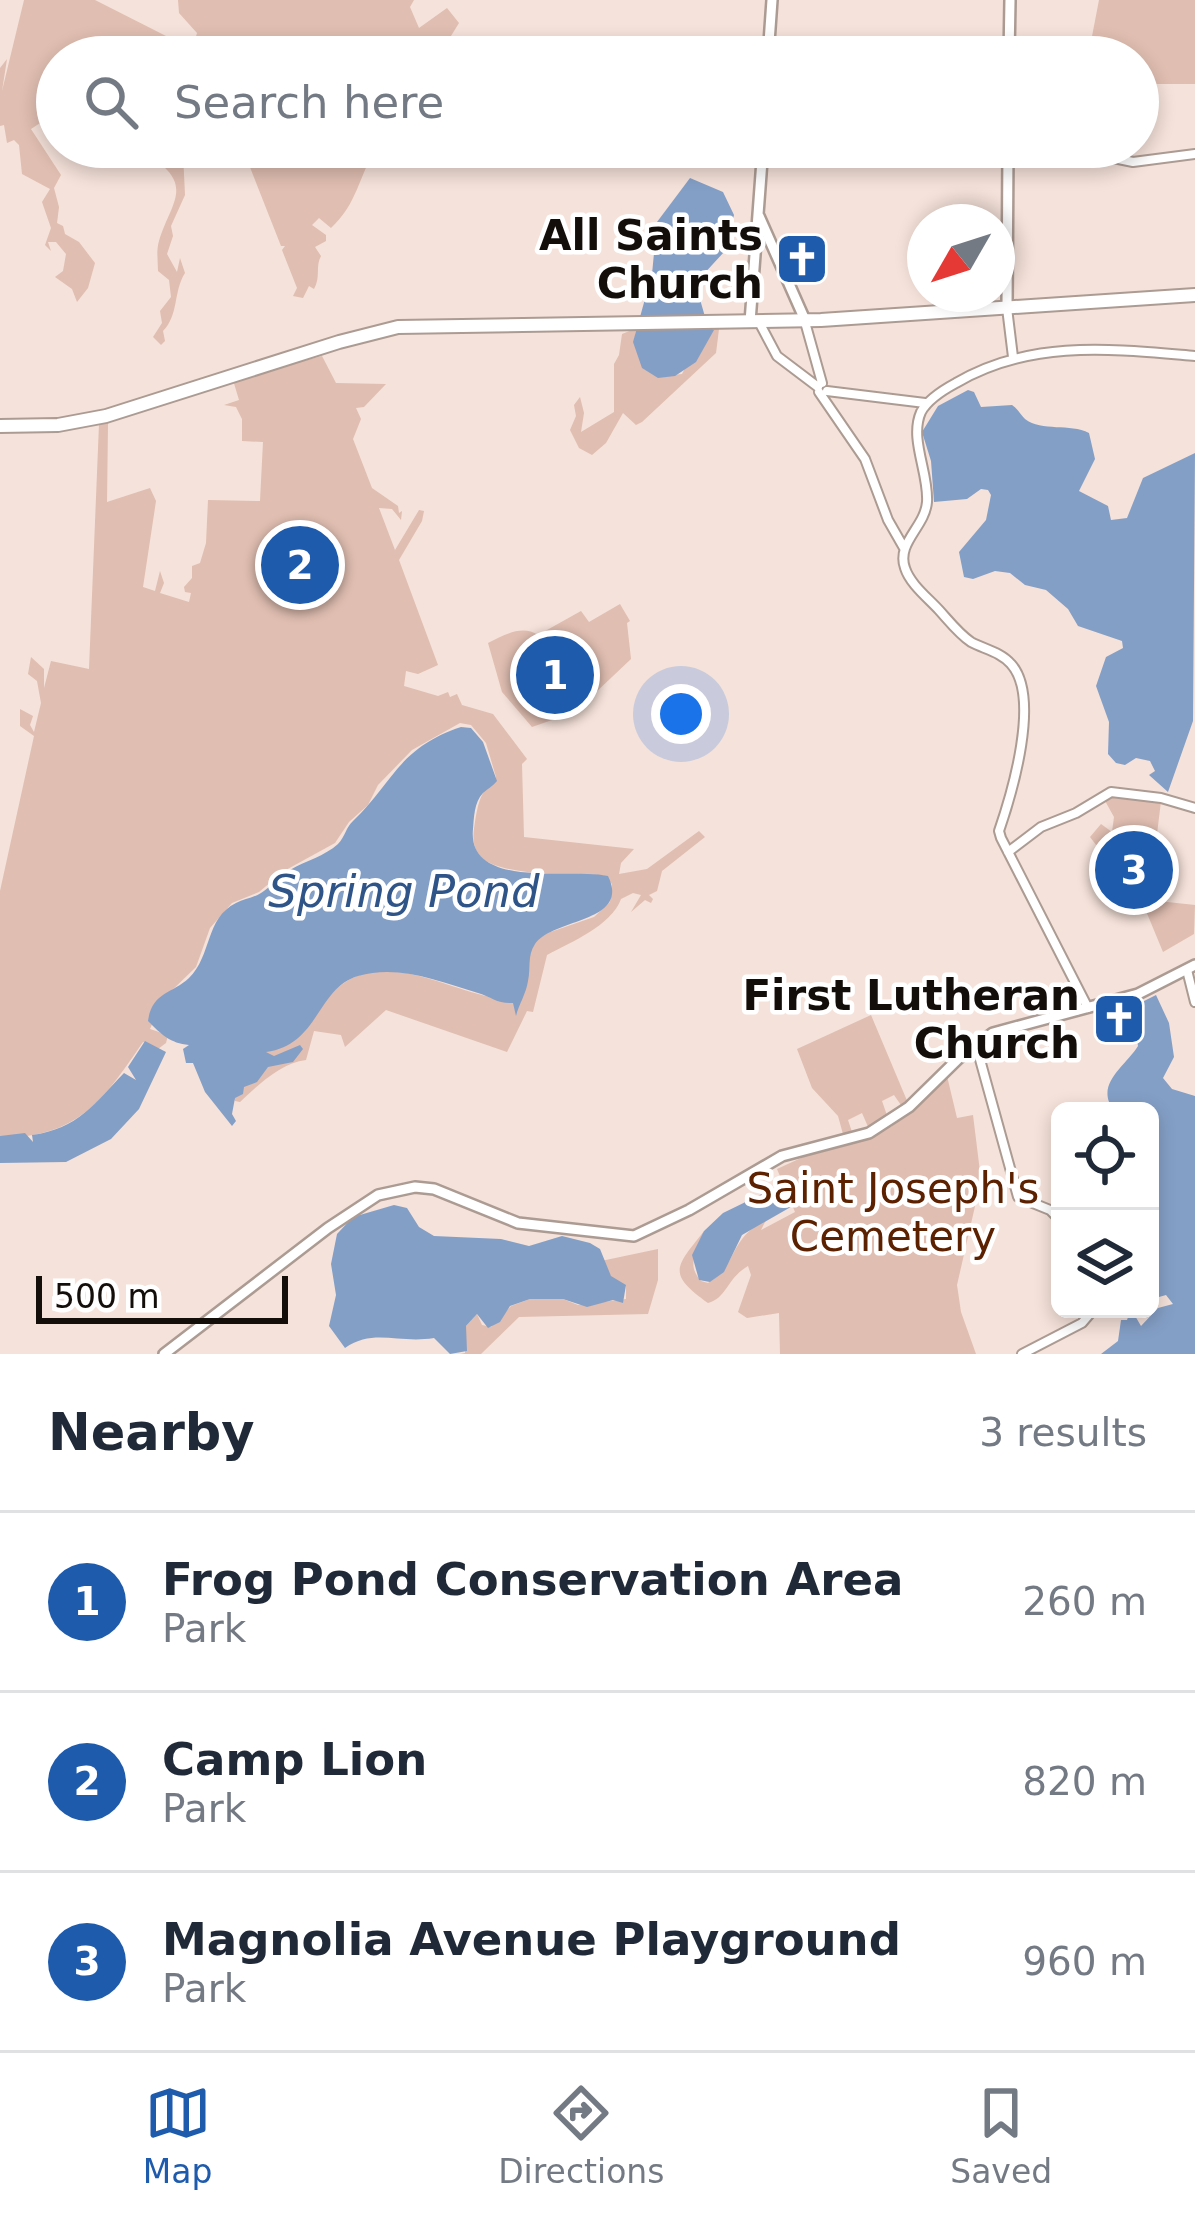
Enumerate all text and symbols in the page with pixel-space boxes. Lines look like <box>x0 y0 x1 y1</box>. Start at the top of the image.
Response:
search box <box>36 36 1159 168</box>
icon: search <box>78 69 144 135</box>
text: Search here <box>174 76 444 129</box>
north arrow <box>907 204 1015 312</box>
place label: All Saints Church <box>539 211 763 308</box>
church icon: All Saints Church <box>774 231 830 287</box>
pin: 2 <box>261 520 339 610</box>
pin: 1 <box>516 630 594 720</box>
your location <box>651 684 711 744</box>
pin: 3 <box>1095 825 1173 915</box>
water label: Spring Pond <box>268 865 540 918</box>
place label: First Lutheran Church <box>742 971 1080 1068</box>
church icon: First Lutheran Church <box>1091 991 1147 1047</box>
map controls <box>1051 1102 1159 1318</box>
button: locate <box>1051 1102 1159 1210</box>
park label: Saint Joseph's Cemetery <box>746 1164 1040 1261</box>
button: layers <box>1051 1210 1159 1318</box>
scale bar <box>36 1270 288 1323</box>
text: 500 m <box>54 1277 160 1316</box>
text: Nearby <box>48 1403 255 1462</box>
text: 3 results <box>979 1410 1147 1455</box>
text: Frog Pond Conservation Area <box>162 1553 903 1606</box>
text: 1 <box>73 1579 101 1624</box>
text: 260 m <box>1022 1579 1147 1624</box>
text: Park <box>162 1606 246 1651</box>
text: Camp Lion <box>162 1733 427 1786</box>
text: 2 <box>73 1759 101 1804</box>
text: 820 m <box>1022 1759 1147 1804</box>
text: Park <box>162 1786 246 1831</box>
text: Magnolia Avenue Playground <box>162 1913 901 1966</box>
text: 3 <box>73 1939 101 1984</box>
text: 960 m <box>1022 1939 1147 1984</box>
text: Park <box>162 1966 246 2011</box>
tab: Map <box>143 2080 213 2191</box>
tab: Directions <box>498 2080 664 2191</box>
tab: Saved <box>950 2080 1052 2191</box>

